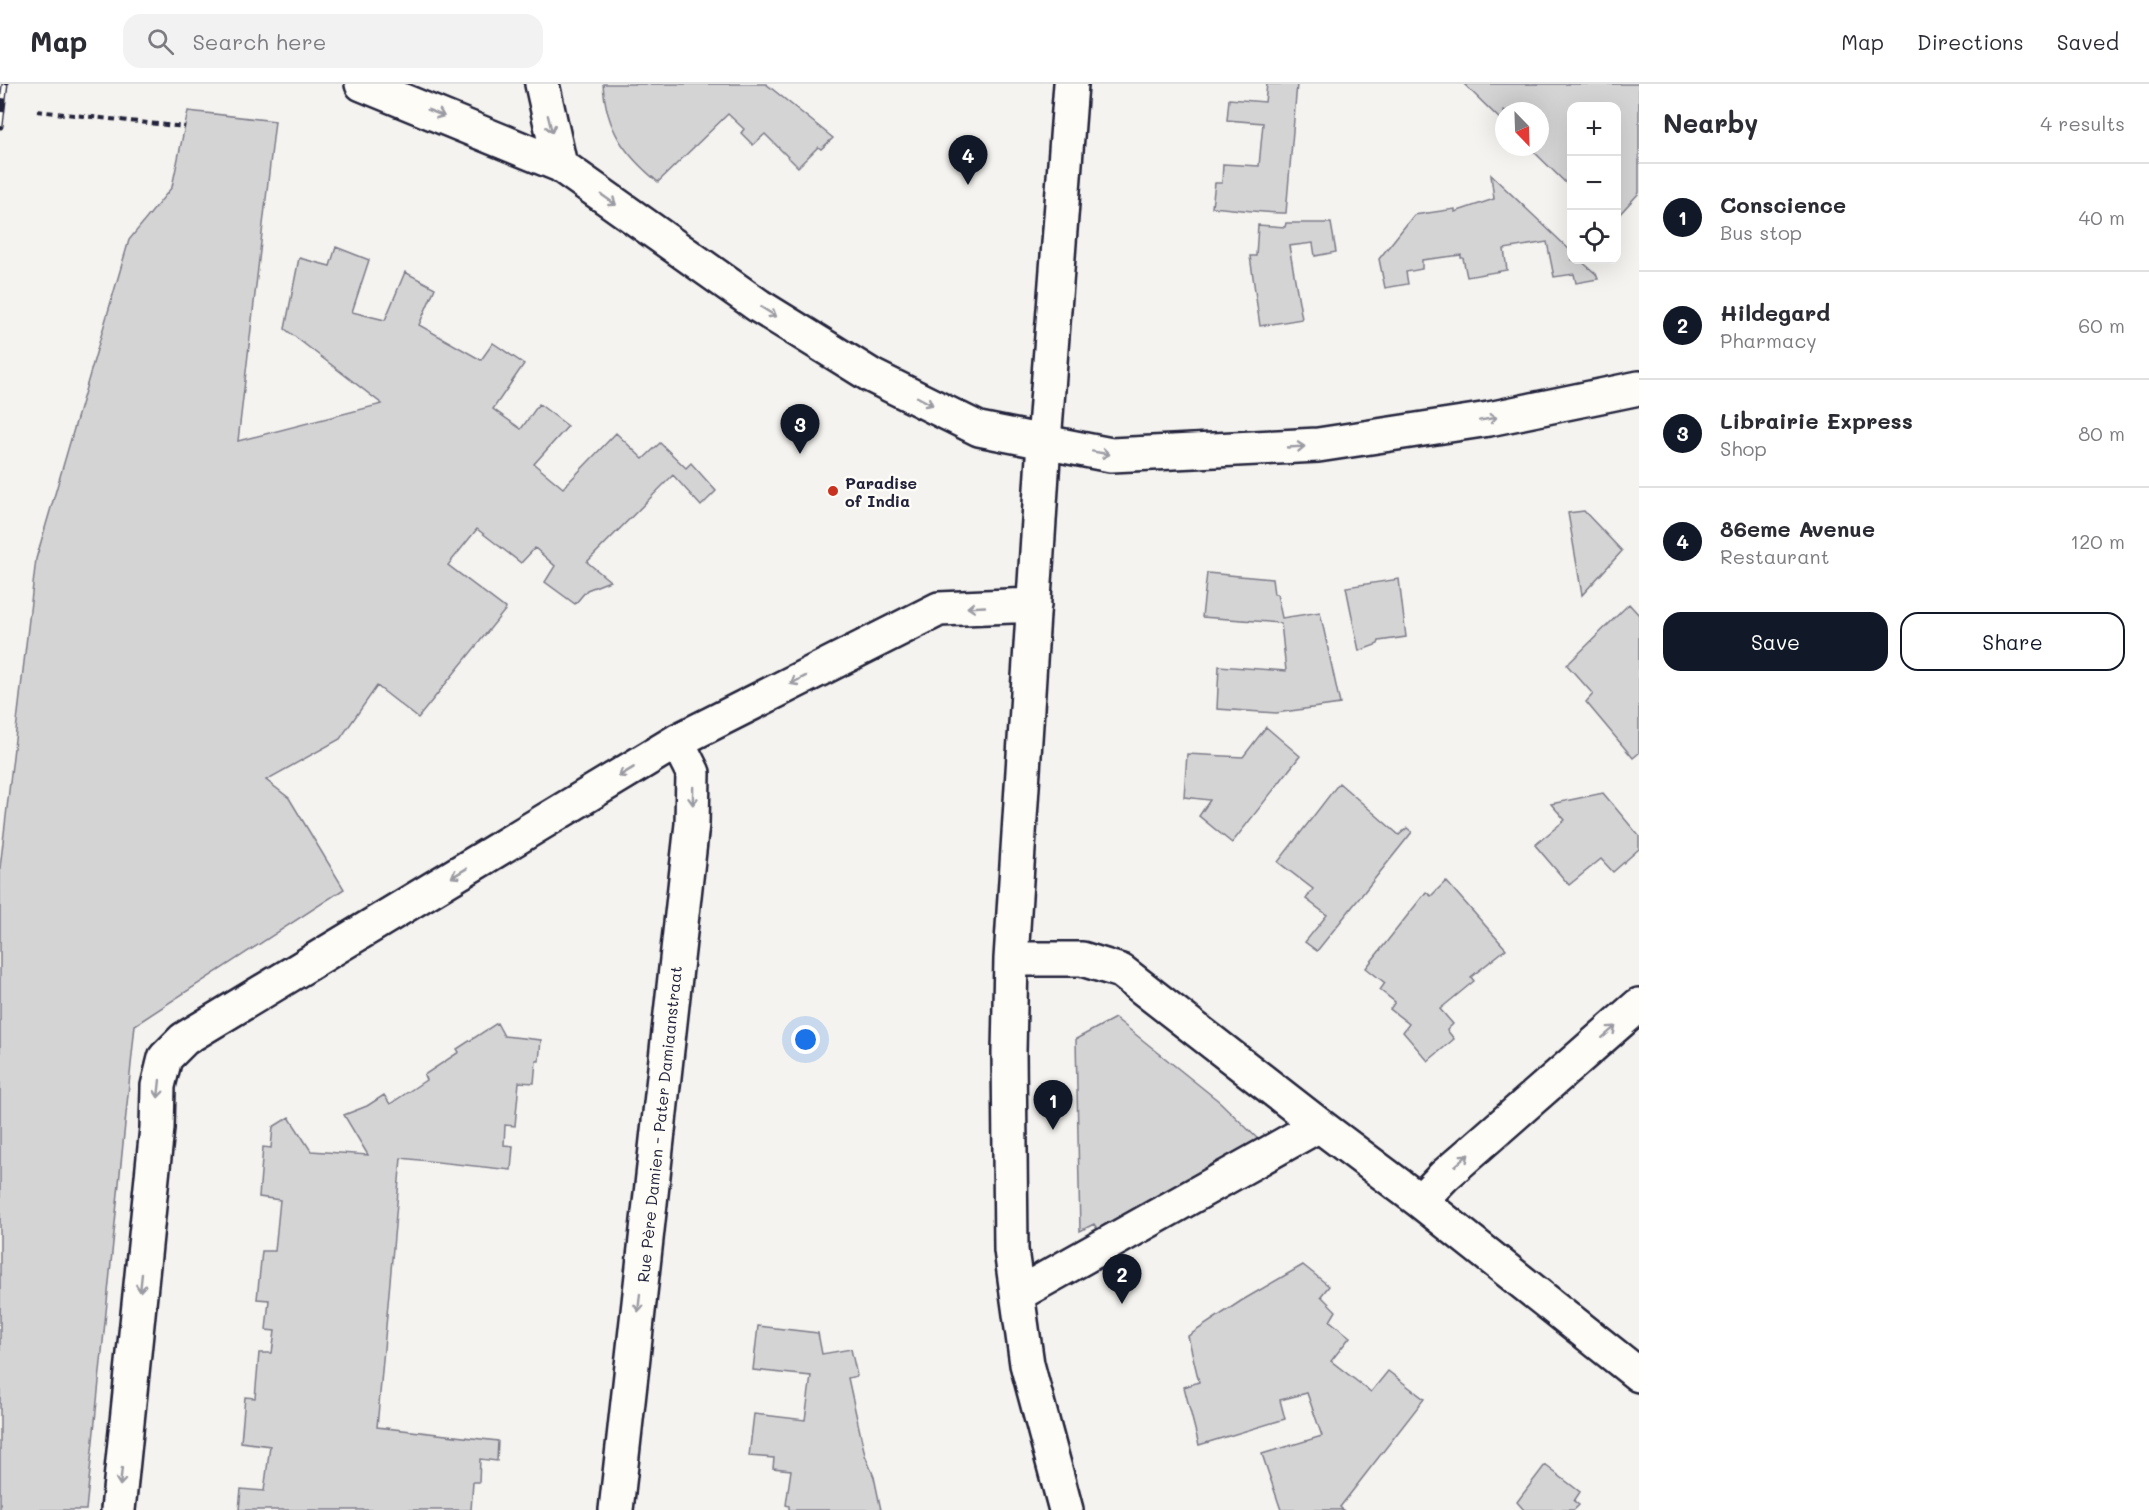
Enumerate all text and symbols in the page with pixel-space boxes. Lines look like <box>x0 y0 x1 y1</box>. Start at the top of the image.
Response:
search box <box>123 14 543 68</box>
text: Map <box>30 23 87 59</box>
icon: search <box>144 25 177 58</box>
text: Search here <box>192 27 326 56</box>
text: Map <box>1841 28 1884 55</box>
text: Directions <box>1917 28 2024 55</box>
text: Saved <box>2057 28 2119 55</box>
north arrow <box>1495 102 1549 156</box>
map controls <box>1567 102 1621 264</box>
button: + <box>1567 102 1621 156</box>
text: Nearby <box>1663 106 1758 140</box>
one-way arrow <box>426 108 444 120</box>
text: 4 results <box>2040 110 2125 136</box>
one-way arrow <box>544 115 556 134</box>
pin: 4 <box>948 135 988 185</box>
button: − <box>1567 156 1621 210</box>
text: Conscience <box>1720 190 1846 219</box>
one-way arrow <box>601 194 617 206</box>
text: 1 <box>1678 204 1687 230</box>
text: 40 m <box>2079 204 2125 230</box>
button: locate <box>1567 210 1621 264</box>
text: Bus stop <box>1720 219 1802 245</box>
text: Hildegard <box>1720 298 1830 327</box>
one-way arrow <box>760 306 777 318</box>
text: 2 <box>1677 312 1688 338</box>
text: 60 m <box>2078 312 2125 338</box>
text: Pharmacy <box>1720 327 1817 353</box>
one-way arrow <box>916 395 933 407</box>
pin: 3 <box>780 404 820 454</box>
text: Librairie Express <box>1720 406 1913 435</box>
one-way arrow <box>1478 413 1498 424</box>
text: 3 <box>1677 420 1689 446</box>
text: 80 m <box>2078 420 2125 446</box>
text: Shop <box>1720 435 1767 461</box>
one-way arrow <box>1285 441 1305 452</box>
one-way arrow <box>1091 448 1110 459</box>
place label: Paradise of India <box>845 472 917 511</box>
marker: Paradise of India <box>826 484 840 498</box>
text: 86eme Avenue <box>1720 514 1875 543</box>
text: 4 <box>1676 528 1689 554</box>
text: 120 m <box>2070 528 2125 554</box>
text: Restaurant <box>1720 543 1830 569</box>
one-way arrow <box>966 602 986 613</box>
button: Save <box>1663 612 1888 671</box>
button: Share <box>1900 612 2125 671</box>
one-way arrow <box>789 675 807 686</box>
one-way arrow <box>618 766 635 778</box>
one-way arrow <box>687 785 698 805</box>
one-way arrow <box>451 867 468 879</box>
street label: Rue Père Damien - Pater Damiaanstraat <box>632 965 686 1283</box>
your location <box>791 1025 820 1054</box>
one-way arrow <box>1600 1025 1616 1039</box>
one-way arrow <box>153 1078 164 1098</box>
pin: 1 <box>1034 1080 1072 1130</box>
one-way arrow <box>1454 1153 1469 1167</box>
pin: 2 <box>1102 1254 1142 1304</box>
one-way arrow <box>135 1272 146 1292</box>
one-way arrow <box>633 1292 644 1312</box>
one-way arrow <box>115 1466 126 1486</box>

